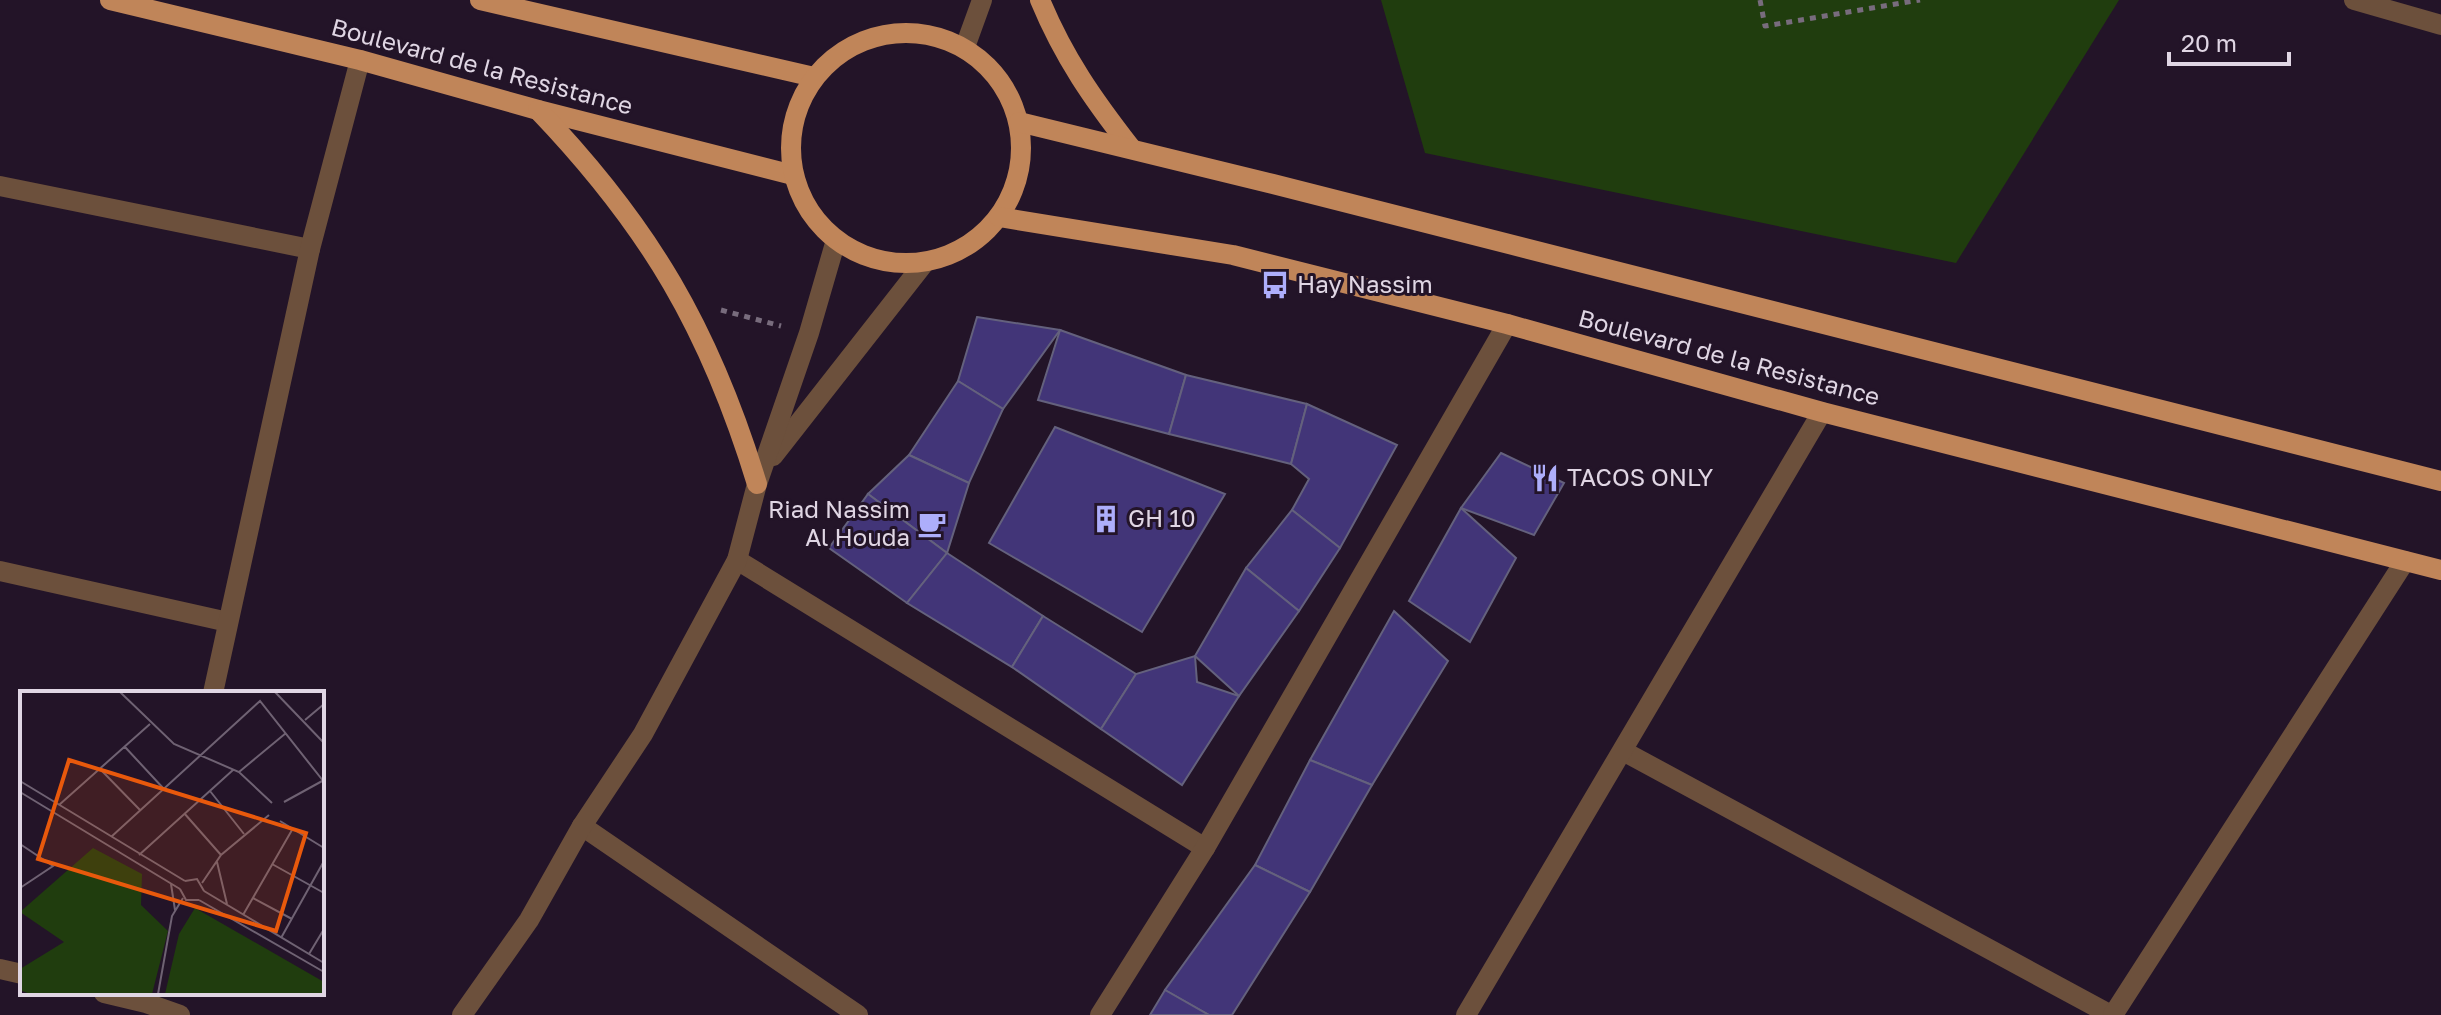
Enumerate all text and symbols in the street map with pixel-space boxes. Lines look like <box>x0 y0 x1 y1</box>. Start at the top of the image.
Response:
street label: Boulevard de la Resistance <box>329 11 636 120</box>
scale bar <box>2169 16 2289 66</box>
text: 20 m <box>2181 28 2237 57</box>
place label: Hay Nassim <box>1297 269 1433 298</box>
bus stop icon: Hay Nassim <box>1260 270 1290 300</box>
street label: Boulevard de la Resistance <box>1576 302 1883 411</box>
place label: TACOS ONLY <box>1567 462 1714 491</box>
restaurant icon: TACOS ONLY <box>1530 463 1560 493</box>
place label: Riad Nassim Al Houda <box>768 494 910 551</box>
place label: GH 10 <box>1128 503 1196 532</box>
building icon: GH 10 <box>1091 504 1121 534</box>
cafe icon: Riad Nassim Al Houda <box>917 509 947 539</box>
inset map <box>20 691 324 995</box>

